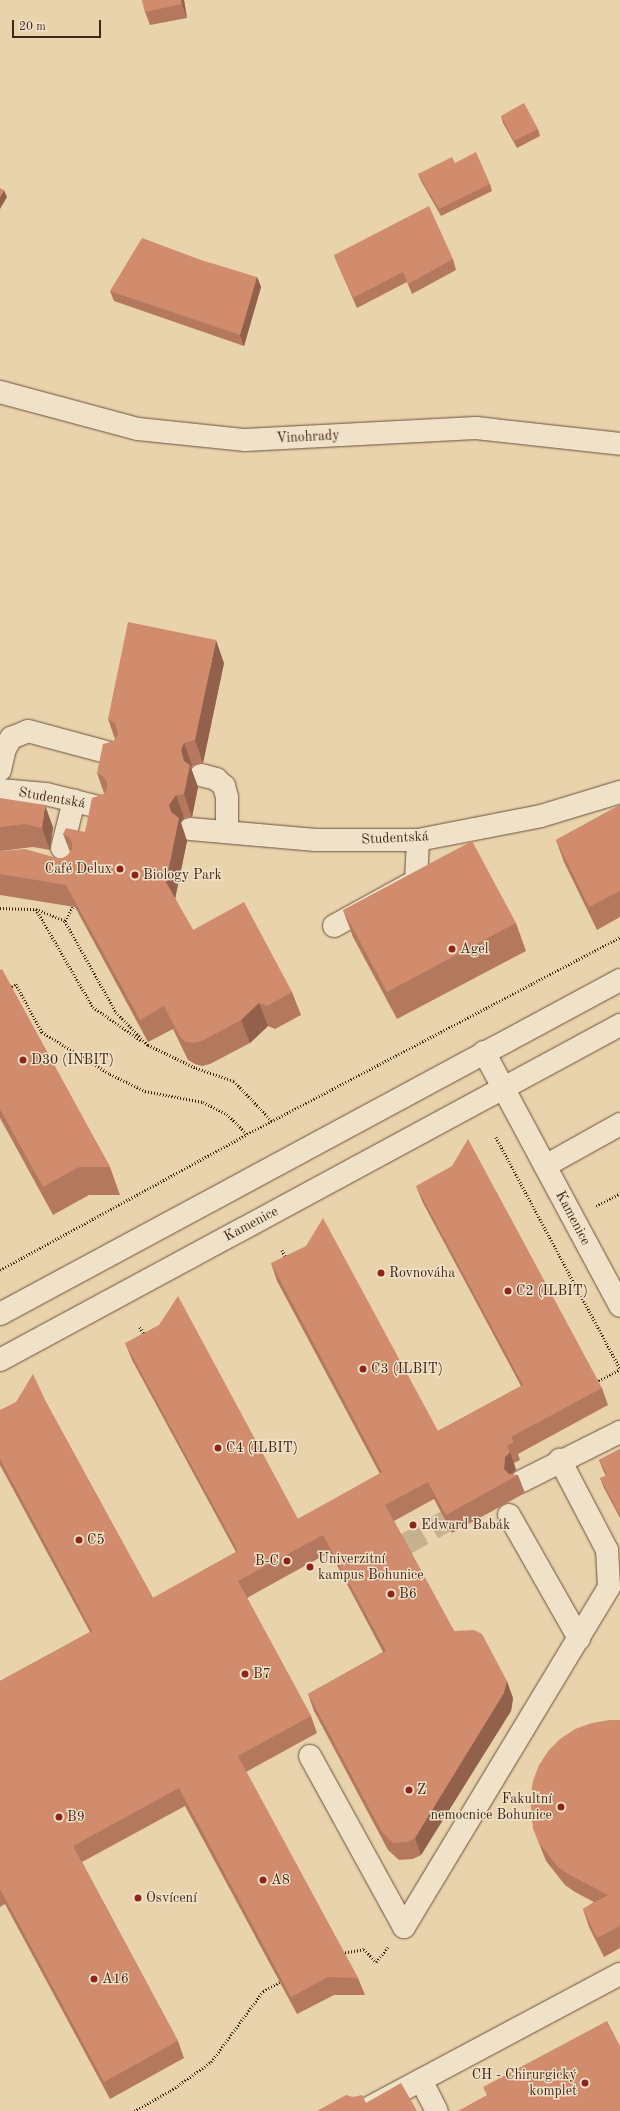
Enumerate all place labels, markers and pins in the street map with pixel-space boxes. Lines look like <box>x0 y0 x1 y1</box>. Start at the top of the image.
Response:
place label: Café Delux <box>45 861 112 877</box>
marker: Café Delux <box>115 864 125 874</box>
place label: Biology Park <box>143 867 222 883</box>
marker: Biology Park <box>130 870 140 880</box>
place label: Agel <box>460 941 488 957</box>
marker: Agel <box>447 944 457 954</box>
place label: D30 (INBIT) <box>31 1052 114 1068</box>
marker: D30 (INBIT) <box>18 1055 28 1065</box>
place label: Rovnováha <box>389 1265 455 1281</box>
marker: Rovnováha <box>376 1268 386 1278</box>
place label: C2 (ILBIT) <box>516 1283 588 1299</box>
marker: C2 (ILBIT) <box>503 1286 513 1296</box>
place label: C3 (ILBIT) <box>371 1361 443 1377</box>
marker: C3 (ILBIT) <box>358 1364 368 1374</box>
place label: C4 (ILBIT) <box>226 1440 298 1456</box>
marker: C4 (ILBIT) <box>213 1443 223 1453</box>
place label: Edward Babák <box>421 1517 510 1533</box>
marker: Edward Babák <box>408 1520 418 1530</box>
place label: C5 <box>87 1532 104 1548</box>
marker: C5 <box>74 1535 84 1545</box>
place label: Univerzitní kampus Bohunice <box>318 1551 424 1584</box>
place label: B-C <box>255 1553 279 1569</box>
marker: B-C <box>282 1556 292 1566</box>
marker: Univerzitní kampus Bohunice <box>305 1562 315 1572</box>
place label: B6 <box>399 1586 417 1602</box>
marker: B6 <box>386 1589 396 1599</box>
place label: B7 <box>253 1666 271 1682</box>
marker: B7 <box>240 1669 250 1679</box>
place label: Z <box>417 1782 426 1798</box>
marker: Z <box>404 1785 414 1795</box>
place label: Fakultní nemocnice Bohunice <box>430 1791 552 1824</box>
marker: Fakultní nemocnice Bohunice <box>555 1801 567 1813</box>
place label: B9 <box>67 1809 85 1825</box>
marker: B9 <box>54 1812 64 1822</box>
place label: A8 <box>271 1872 290 1888</box>
marker: A8 <box>258 1875 268 1885</box>
place label: Osvícení <box>146 1890 197 1906</box>
marker: Osvícení <box>133 1893 143 1903</box>
place label: A16 <box>102 1971 129 1987</box>
marker: A16 <box>89 1974 99 1984</box>
place label: CH - Chirurgický komplet <box>472 2067 577 2100</box>
marker: CH - Chirurgický komplet <box>580 2078 590 2088</box>

